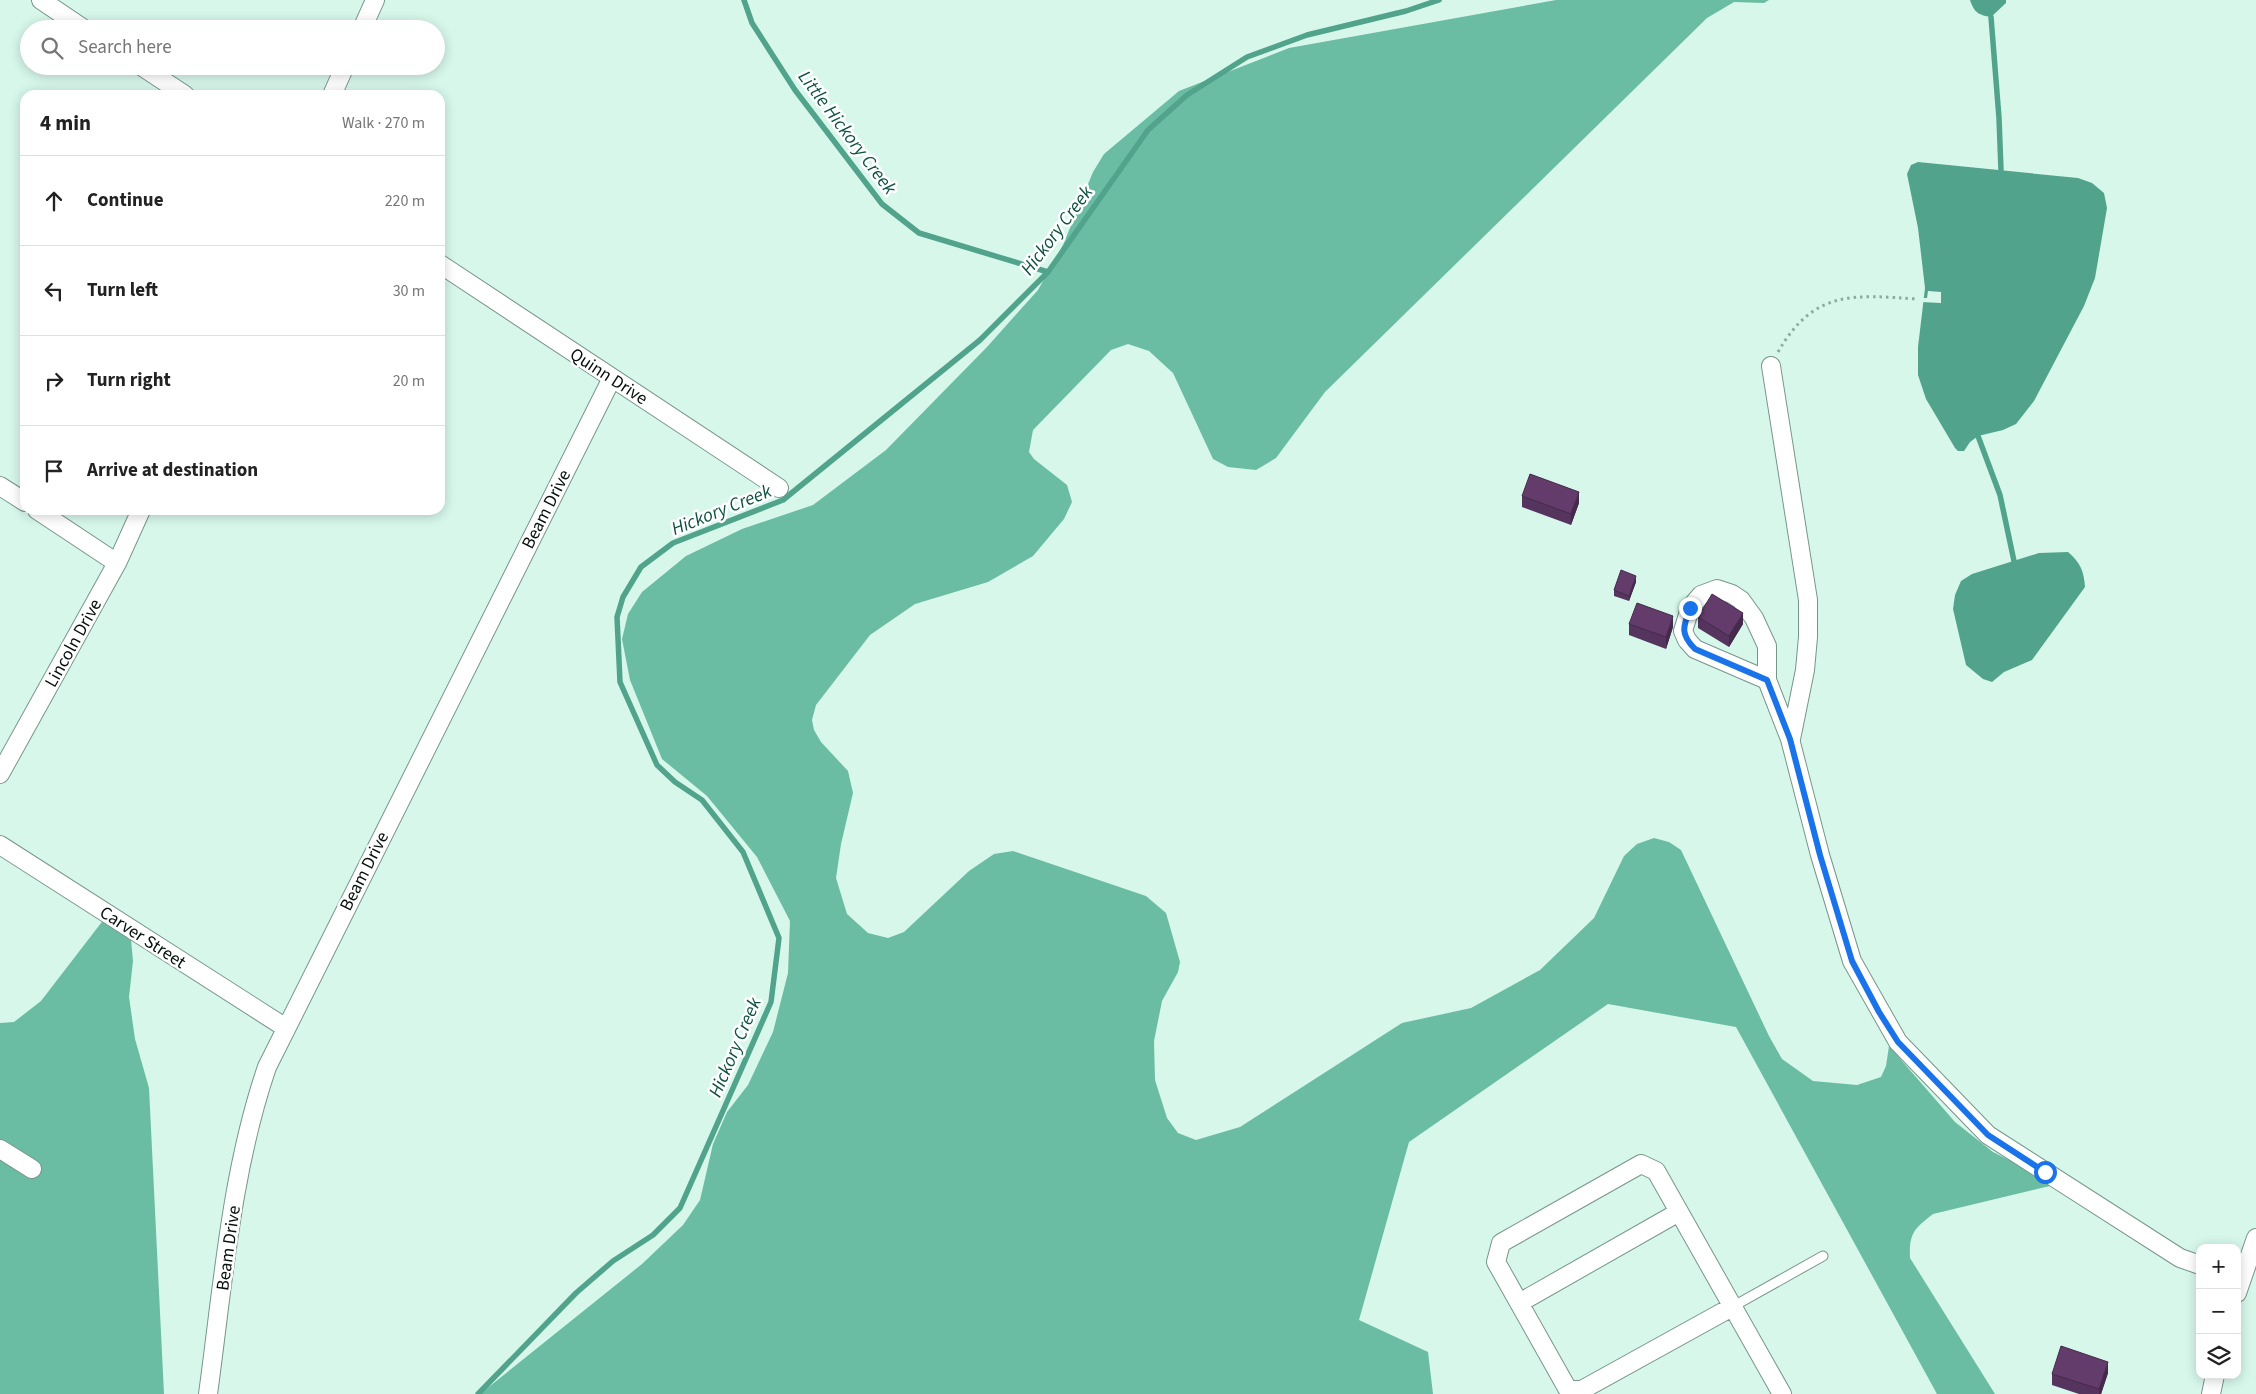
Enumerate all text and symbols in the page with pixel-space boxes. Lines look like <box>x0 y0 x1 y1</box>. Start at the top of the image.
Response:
search box <box>20 20 445 75</box>
icon: search <box>38 34 66 62</box>
text: Search here <box>78 34 172 61</box>
water label: Little Hickory Creek <box>791 65 903 201</box>
text: 4 min <box>40 108 91 138</box>
text: Walk · 270 m <box>342 112 425 134</box>
water label: Hickory Creek <box>1015 180 1100 281</box>
icon: ahead <box>40 187 68 215</box>
text: Continue <box>87 187 164 214</box>
text: 220 m <box>385 190 425 212</box>
icon: left <box>40 277 68 305</box>
text: Turn left <box>87 277 158 304</box>
text: 30 m <box>393 280 425 302</box>
street label: Quinn Drive <box>565 342 653 411</box>
icon: right <box>40 367 68 395</box>
text: Turn right <box>87 367 171 394</box>
text: 20 m <box>393 370 425 392</box>
icon: arrive <box>40 457 68 485</box>
text: Arrive at destination <box>87 457 258 484</box>
street label: Beam Drive <box>516 465 577 553</box>
water label: Hickory Creek <box>667 478 777 543</box>
street label: Lincoln Drive <box>39 594 108 692</box>
route end <box>1679 597 1702 620</box>
street label: Beam Drive <box>334 827 395 915</box>
street label: Carver Street <box>95 900 191 975</box>
water label: Hickory Creek <box>702 993 769 1102</box>
route start <box>2034 1161 2057 1184</box>
street label: Beam Drive <box>210 1204 247 1292</box>
map controls <box>2196 1244 2241 1379</box>
button: + <box>2196 1244 2241 1289</box>
button: − <box>2196 1289 2241 1334</box>
button: layers <box>2196 1334 2241 1379</box>

